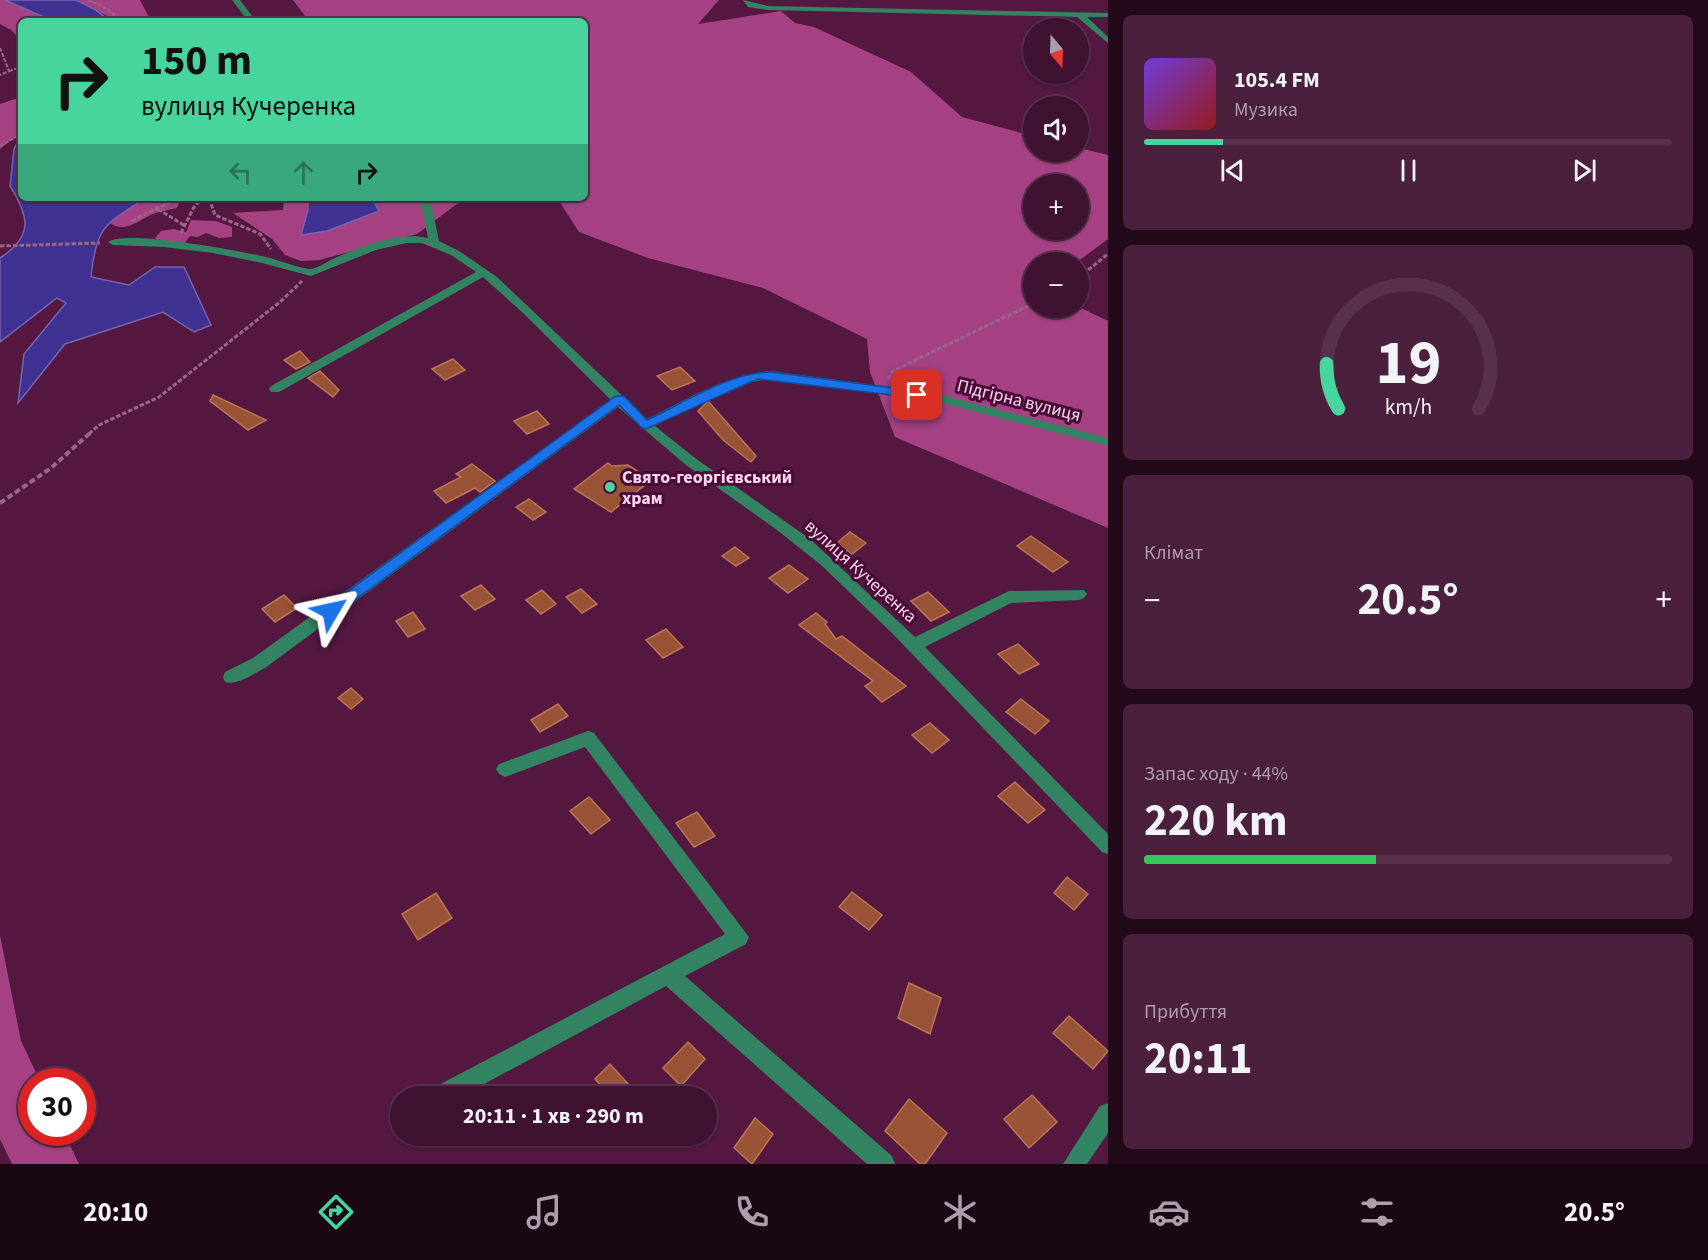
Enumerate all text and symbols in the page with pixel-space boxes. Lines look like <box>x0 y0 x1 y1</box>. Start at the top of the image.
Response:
north arrow <box>1023 18 1089 84</box>
map controls <box>1023 18 1089 318</box>
text: 150 m <box>141 31 252 91</box>
icon: right <box>42 42 120 120</box>
text: 105.4 FM <box>1234 64 1320 96</box>
text: вулиця Кучеренка <box>141 87 356 126</box>
button: sound <box>1023 96 1089 162</box>
text: Музика <box>1234 96 1298 124</box>
icon: previous <box>1216 154 1249 187</box>
icon: pause <box>1392 154 1425 187</box>
icon: next <box>1568 154 1601 187</box>
icon: left <box>224 156 257 189</box>
icon: ahead <box>287 156 320 189</box>
icon: right <box>350 156 383 189</box>
button: + <box>1023 174 1089 240</box>
button: − <box>1023 252 1089 318</box>
text: 19 <box>1375 319 1441 408</box>
pin <box>891 369 942 420</box>
street label: Підгірна вулиця <box>954 373 1083 428</box>
icon: arrive <box>900 378 933 411</box>
text: km/h <box>1384 393 1432 424</box>
place label: Свято-георгієвський храм <box>622 465 792 511</box>
marker: Свято-георгієвський храм <box>603 480 617 494</box>
street label: вулиця Кучеренка <box>799 514 922 629</box>
text: Клімат <box>1144 539 1203 567</box>
text: 20.5° <box>1357 568 1459 632</box>
text: − <box>1144 577 1160 624</box>
text: + <box>1656 577 1672 624</box>
position arrow <box>299 579 363 643</box>
text: Запас ходу · 44% <box>1144 760 1288 788</box>
text: 220 km <box>1144 789 1288 853</box>
text: Прибуття <box>1144 998 1227 1026</box>
text: 20:11 <box>1144 1027 1253 1091</box>
speed limit sign: 30 <box>18 1068 96 1146</box>
text: 20:11 · 1 хв · 290 m <box>463 1100 644 1132</box>
icon: directions <box>315 1191 357 1233</box>
icon: music <box>523 1191 565 1233</box>
icon: phone <box>731 1191 773 1233</box>
icon: climate <box>939 1191 981 1233</box>
icon: car <box>1148 1191 1190 1233</box>
icon: filters <box>1356 1191 1398 1233</box>
text: 20:10 <box>83 1193 148 1232</box>
text: 20.5° <box>1564 1193 1625 1232</box>

